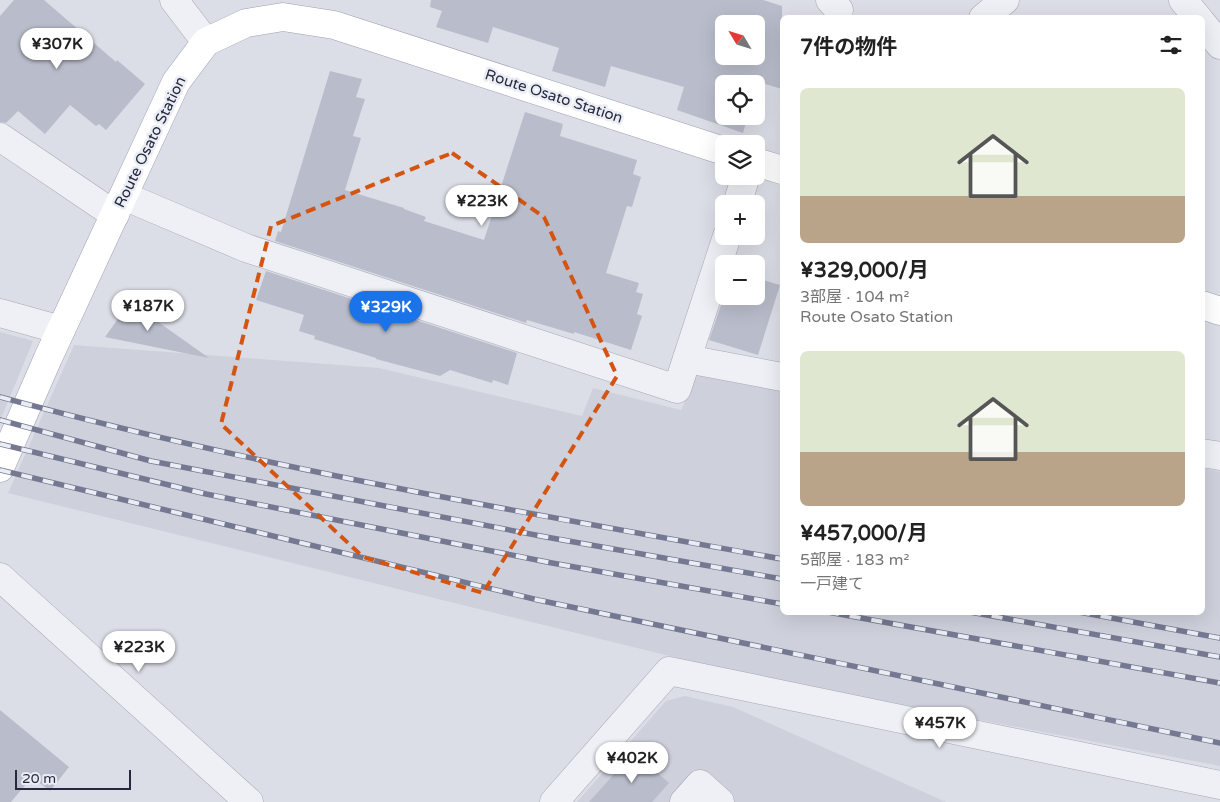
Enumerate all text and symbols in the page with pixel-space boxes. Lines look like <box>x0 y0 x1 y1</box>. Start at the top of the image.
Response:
north arrow <box>715 15 765 65</box>
map controls <box>715 15 765 305</box>
pin: ¥307K <box>22 28 92 70</box>
icon: filters <box>1157 31 1185 59</box>
text: ¥307K <box>31 34 83 54</box>
text: 7件の物件 <box>800 35 897 60</box>
street label: Route Osato Station <box>483 65 625 127</box>
street label: Route Osato Station <box>110 73 190 211</box>
button: locate <box>715 75 765 125</box>
icon: home <box>948 121 1038 211</box>
button: layers <box>715 135 765 185</box>
pin: ¥223K <box>447 184 517 227</box>
text: ¥223K <box>456 191 508 211</box>
button: + <box>715 195 765 245</box>
button: − <box>715 255 765 305</box>
text: ¥329,000/月 <box>800 258 929 283</box>
text: 3部屋 · 104 m² <box>800 287 909 307</box>
pin: ¥187K <box>113 290 183 332</box>
pin: ¥329K <box>351 290 421 333</box>
text: ¥187K <box>122 296 174 316</box>
text: ¥329K <box>360 297 412 317</box>
text: Route Osato Station <box>800 307 953 327</box>
icon: home <box>948 384 1038 474</box>
text: ¥457,000/月 <box>800 521 928 546</box>
text: 5部屋 · 183 m² <box>800 550 909 570</box>
text: 一戸建て <box>800 574 864 594</box>
pin: ¥223K <box>104 630 174 673</box>
text: ¥223K <box>113 637 165 657</box>
pin: ¥457K <box>905 706 975 749</box>
text: ¥457K <box>914 713 966 733</box>
pin: ¥402K <box>597 742 667 784</box>
text: ¥402K <box>606 748 658 768</box>
scale bar <box>15 767 131 790</box>
text: 20 m <box>22 770 56 787</box>

